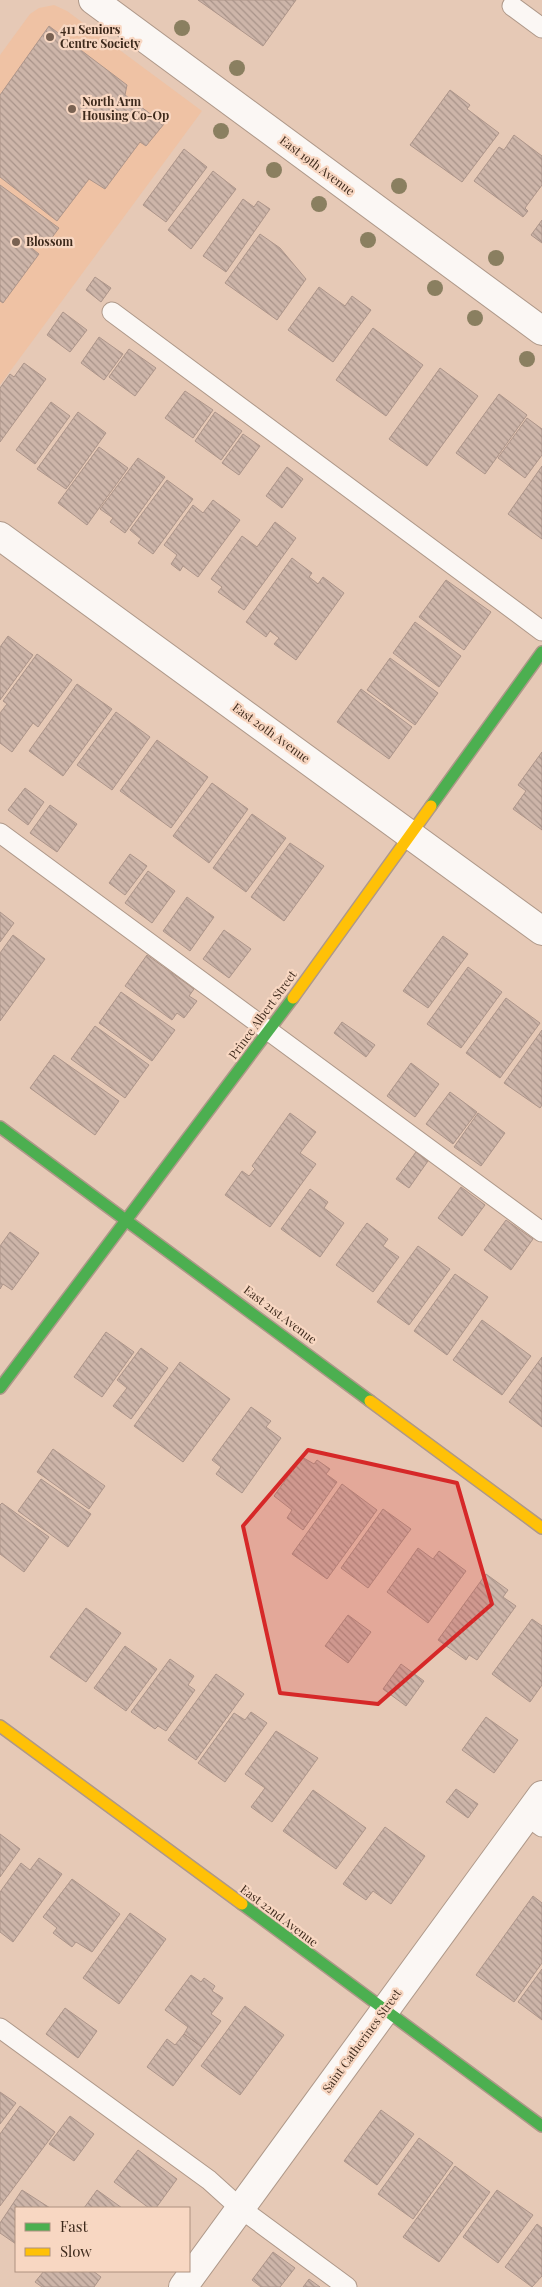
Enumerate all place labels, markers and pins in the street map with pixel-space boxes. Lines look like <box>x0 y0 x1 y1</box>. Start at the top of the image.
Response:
place label: 411 Seniors Centre Society <box>60 21 141 51</box>
marker: 411 Seniors Centre Society <box>44 31 56 43</box>
place label: North Arm Housing Co-Op <box>82 93 169 123</box>
marker: North Arm Housing Co-Op <box>66 103 78 115</box>
place label: Blossom <box>26 233 73 249</box>
marker: Blossom <box>10 236 22 248</box>

